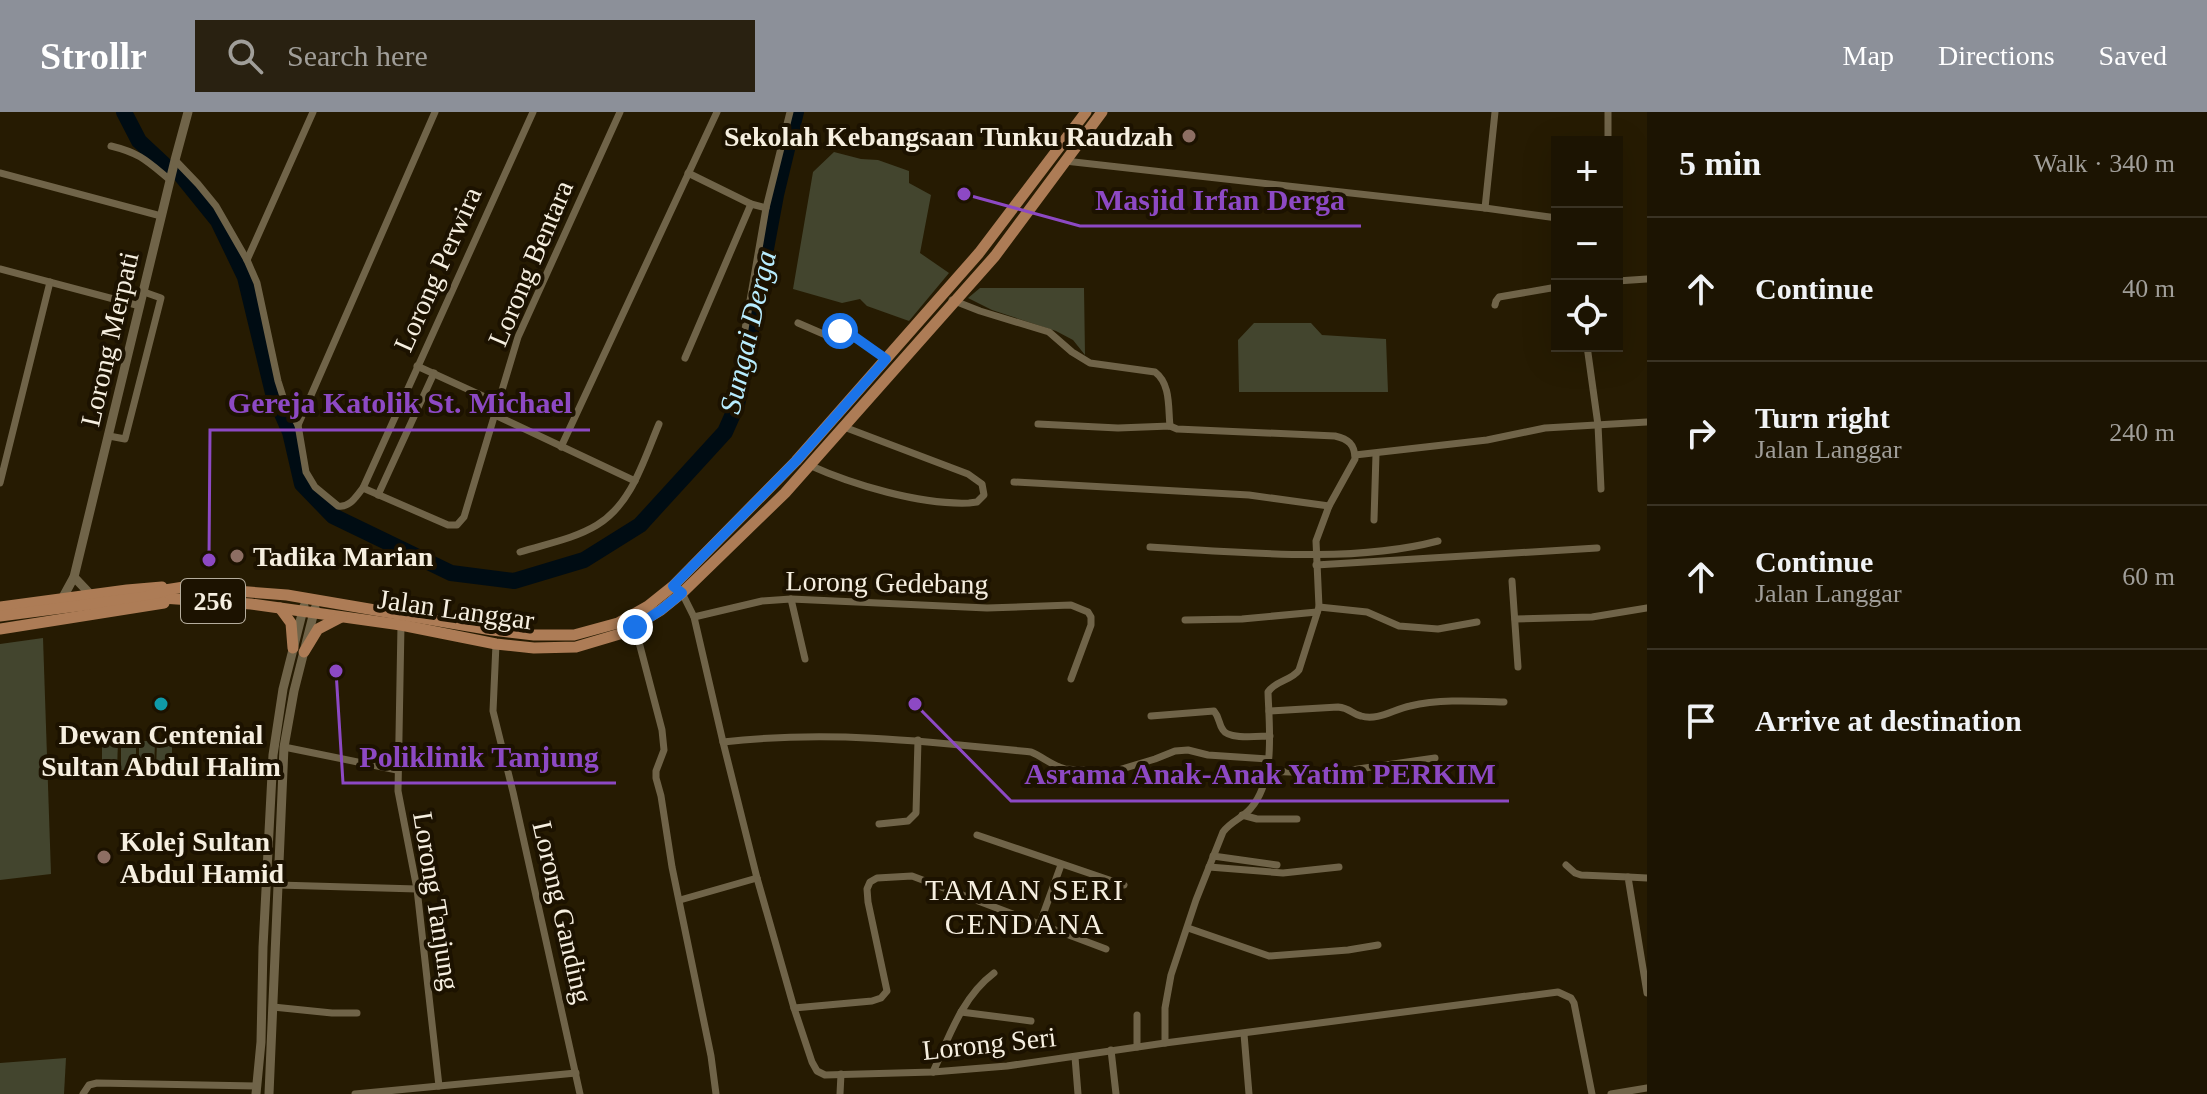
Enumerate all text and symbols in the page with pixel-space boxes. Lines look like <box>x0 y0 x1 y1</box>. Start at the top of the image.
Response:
search box <box>195 20 755 92</box>
icon: search <box>223 34 267 78</box>
text: Strollr <box>40 35 147 77</box>
text: Search here <box>287 39 428 72</box>
text: Map <box>1843 40 1894 71</box>
text: Directions <box>1938 40 2055 71</box>
text: Saved <box>2099 40 2167 71</box>
place label: Sekolah Kebangsaan Tunku Raudzah <box>724 121 1173 152</box>
marker: Sekolah Kebangsaan Tunku Raudzah <box>1180 127 1198 145</box>
map controls <box>1551 136 1623 352</box>
button: + <box>1551 136 1623 208</box>
text: 5 min <box>1679 145 1761 182</box>
text: Walk · 340 m <box>2033 149 2175 178</box>
callout: Masjid Irfan Derga <box>1080 172 1361 226</box>
street label: Lorong Bentara <box>482 175 579 350</box>
street label: Lorong Perwira <box>387 182 488 356</box>
text: Masjid Irfan Derga <box>1095 183 1345 216</box>
button: − <box>1551 208 1623 280</box>
water label: Sungai Derga <box>713 247 782 417</box>
street label: Lorong Merpati <box>74 249 145 429</box>
icon: ahead <box>1679 267 1723 311</box>
text: Continue <box>1755 272 1873 305</box>
text: 40 m <box>2122 274 2175 303</box>
button: locate <box>1551 280 1623 352</box>
route start <box>822 313 858 349</box>
callout: Gereja Katolik St. Michael <box>210 376 590 430</box>
text: Gereja Katolik St. Michael <box>228 386 572 419</box>
text: Turn right <box>1755 401 1890 434</box>
icon: right <box>1679 411 1723 455</box>
text: 240 m <box>2109 418 2175 447</box>
text: Jalan Langgar <box>1755 435 1902 464</box>
place label: Tadika Marian <box>253 541 434 572</box>
text: Continue <box>1755 545 1873 578</box>
marker: Tadika Marian <box>228 547 246 565</box>
icon: ahead <box>1679 555 1723 599</box>
text: 60 m <box>2122 562 2175 591</box>
street label: Lorong Gedebang <box>785 565 989 600</box>
road number: 256 <box>181 579 245 623</box>
text: Jalan Langgar <box>1755 579 1902 608</box>
street label: Jalan Langgar <box>376 583 537 636</box>
route end <box>617 609 653 645</box>
marker: Dewan Centenial Sultan Abdul Halim <box>152 695 170 713</box>
icon: arrive <box>1679 699 1723 743</box>
text: Arrive at destination <box>1755 704 2022 737</box>
place label: Dewan Centenial Sultan Abdul Halim <box>41 719 281 782</box>
callout: Poliklinik Tanjung <box>343 729 616 783</box>
text: Poliklinik Tanjung <box>359 740 599 773</box>
callout: Asrama Anak-Anak Yatim PERKIM <box>1011 747 1509 801</box>
text: Asrama Anak-Anak Yatim PERKIM <box>1024 757 1496 790</box>
street label: Lorong Tanjung <box>407 810 466 993</box>
street label: Lorong Ganding <box>527 818 599 1006</box>
place label: Kolej Sultan Abdul Hamid <box>120 826 285 889</box>
marker: Kolej Sultan Abdul Hamid <box>95 848 113 866</box>
district label: TAMAN SERI CENDANA <box>925 873 1125 940</box>
street label: Lorong Seri <box>921 1021 1058 1066</box>

